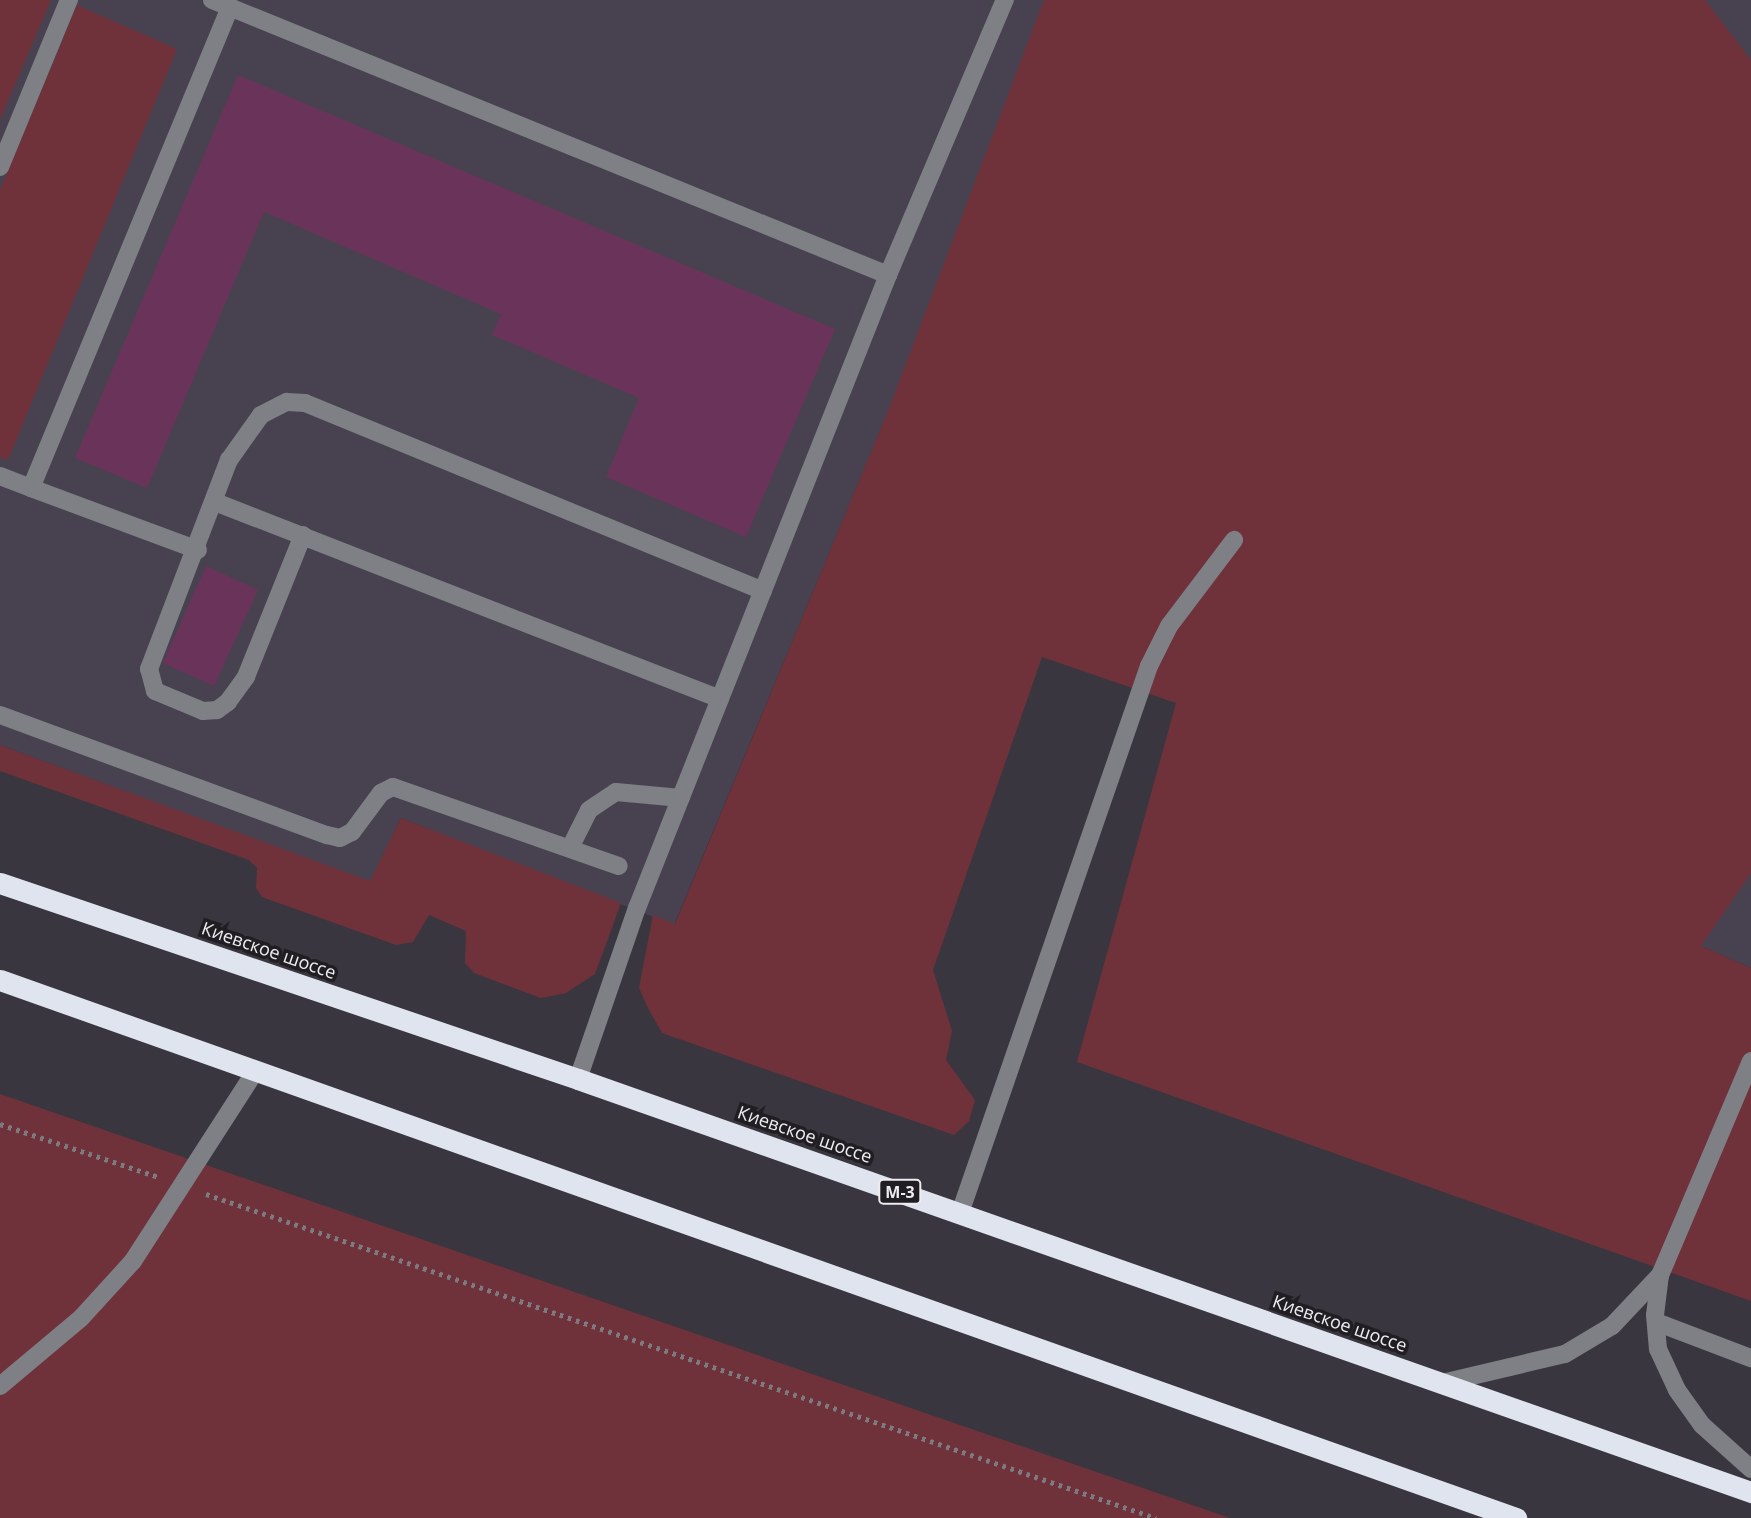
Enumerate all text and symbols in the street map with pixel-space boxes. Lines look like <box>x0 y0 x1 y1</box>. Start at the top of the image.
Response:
street label: Киевское шоссе <box>199 917 339 983</box>
street label: Киевское шоссе <box>735 1101 875 1167</box>
road number: М-3 <box>877 1180 923 1204</box>
street label: Киевское шоссе <box>1270 1290 1410 1356</box>

